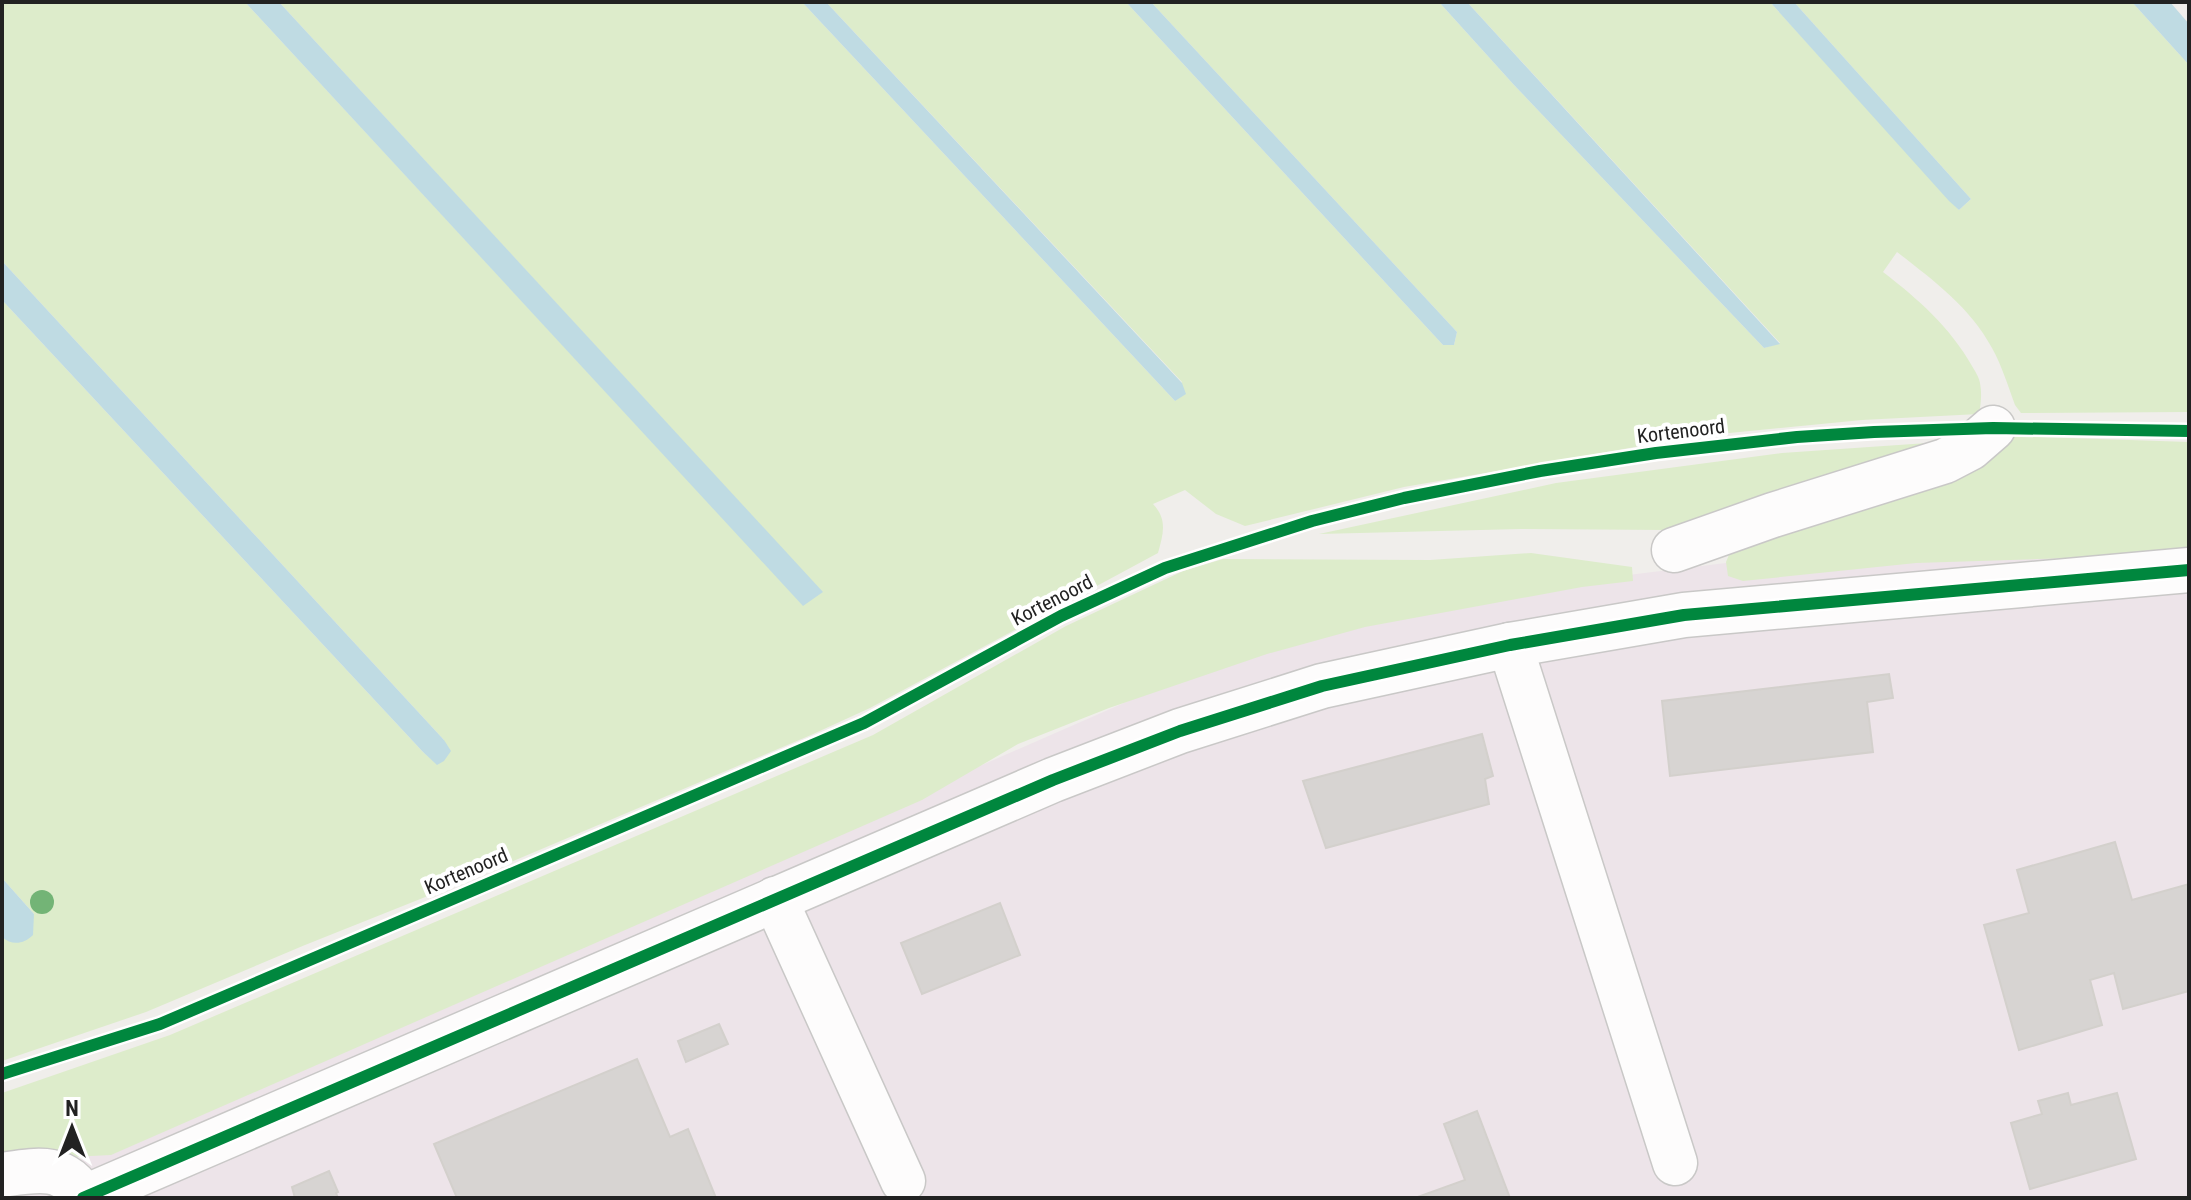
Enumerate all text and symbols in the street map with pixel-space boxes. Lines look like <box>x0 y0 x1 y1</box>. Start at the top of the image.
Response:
street label: Kortenoord <box>1636 414 1726 448</box>
street label: Kortenoord <box>1007 569 1097 631</box>
street label: Kortenoord <box>421 843 511 899</box>
north arrow <box>32 1088 112 1168</box>
text: N <box>65 1096 79 1121</box>

